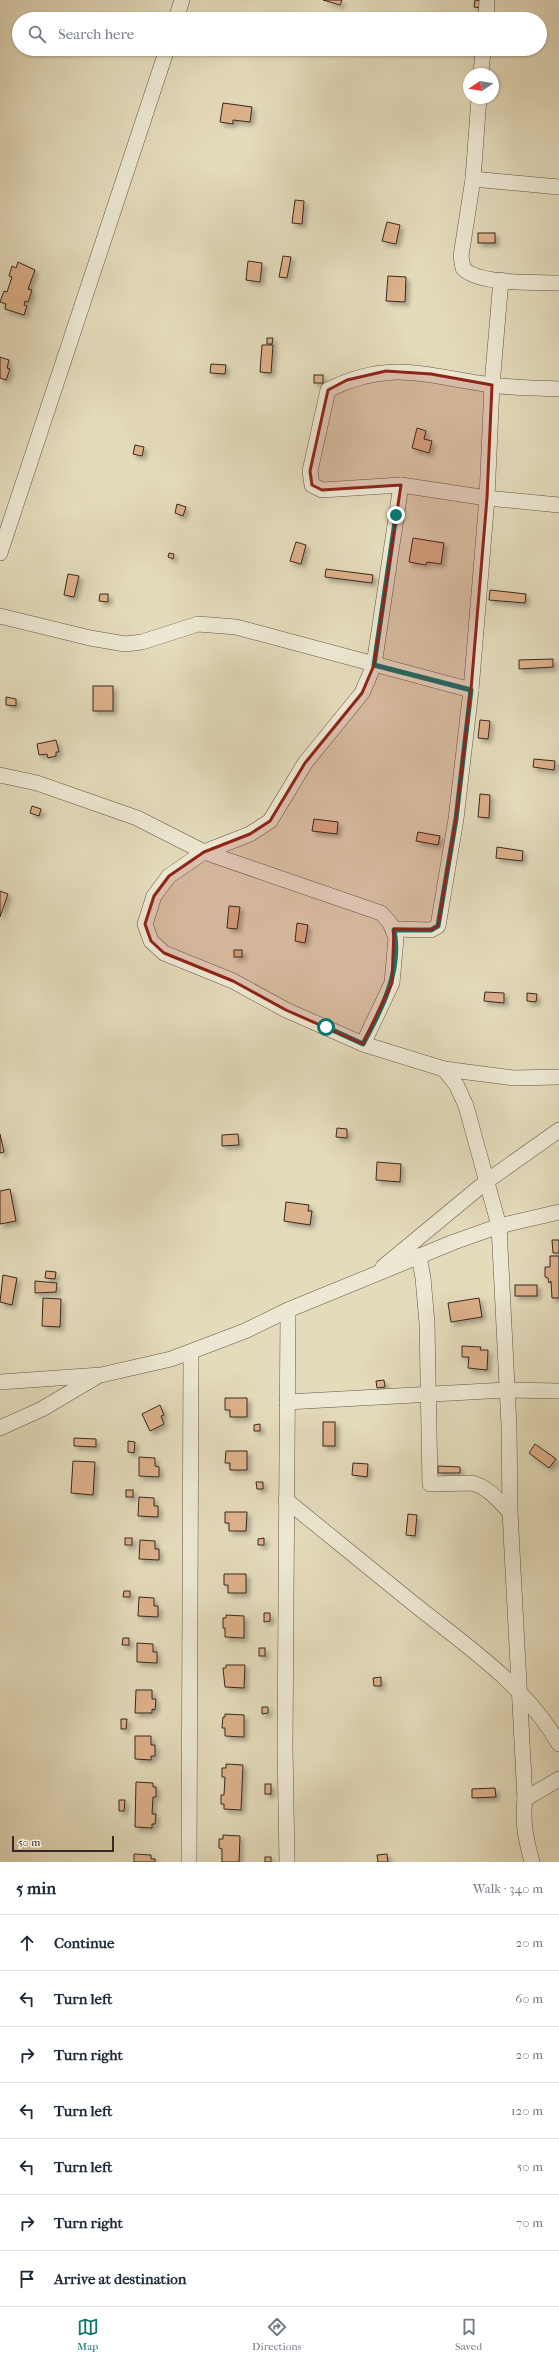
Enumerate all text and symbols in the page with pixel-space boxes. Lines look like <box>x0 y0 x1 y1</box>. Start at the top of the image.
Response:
search box <box>12 12 547 56</box>
icon: search <box>26 23 48 45</box>
text: Search here <box>58 25 134 43</box>
north arrow <box>463 68 499 104</box>
route end <box>387 506 405 524</box>
route start <box>317 1018 335 1036</box>
scale bar <box>12 1834 114 1853</box>
text: 50 m <box>18 1836 40 1849</box>
text: 5 min <box>16 1878 56 1898</box>
text: Walk · 340 m <box>473 1881 543 1896</box>
icon: ahead <box>16 1932 38 1954</box>
text: Continue <box>54 1934 114 1952</box>
text: 20 m <box>516 1935 543 1950</box>
icon: left <box>16 1988 38 2010</box>
text: Turn left <box>54 1990 112 2008</box>
text: 60 m <box>515 1991 543 2006</box>
icon: right <box>16 2044 38 2066</box>
text: Turn right <box>54 2046 123 2064</box>
text: 20 m <box>516 2047 543 2062</box>
icon: left <box>16 2100 38 2122</box>
text: Turn left <box>54 2102 112 2120</box>
text: 120 m <box>511 2103 543 2118</box>
icon: left <box>16 2156 38 2178</box>
text: Turn left <box>54 2158 112 2176</box>
text: 50 m <box>517 2159 543 2174</box>
icon: right <box>16 2212 38 2234</box>
text: Turn right <box>54 2214 123 2232</box>
text: 70 m <box>516 2215 543 2230</box>
icon: arrive <box>16 2268 38 2290</box>
text: Arrive at destination <box>54 2270 186 2288</box>
tab: Map <box>77 2316 99 2353</box>
tab: Directions <box>252 2316 302 2353</box>
tab: Saved <box>455 2316 482 2353</box>

